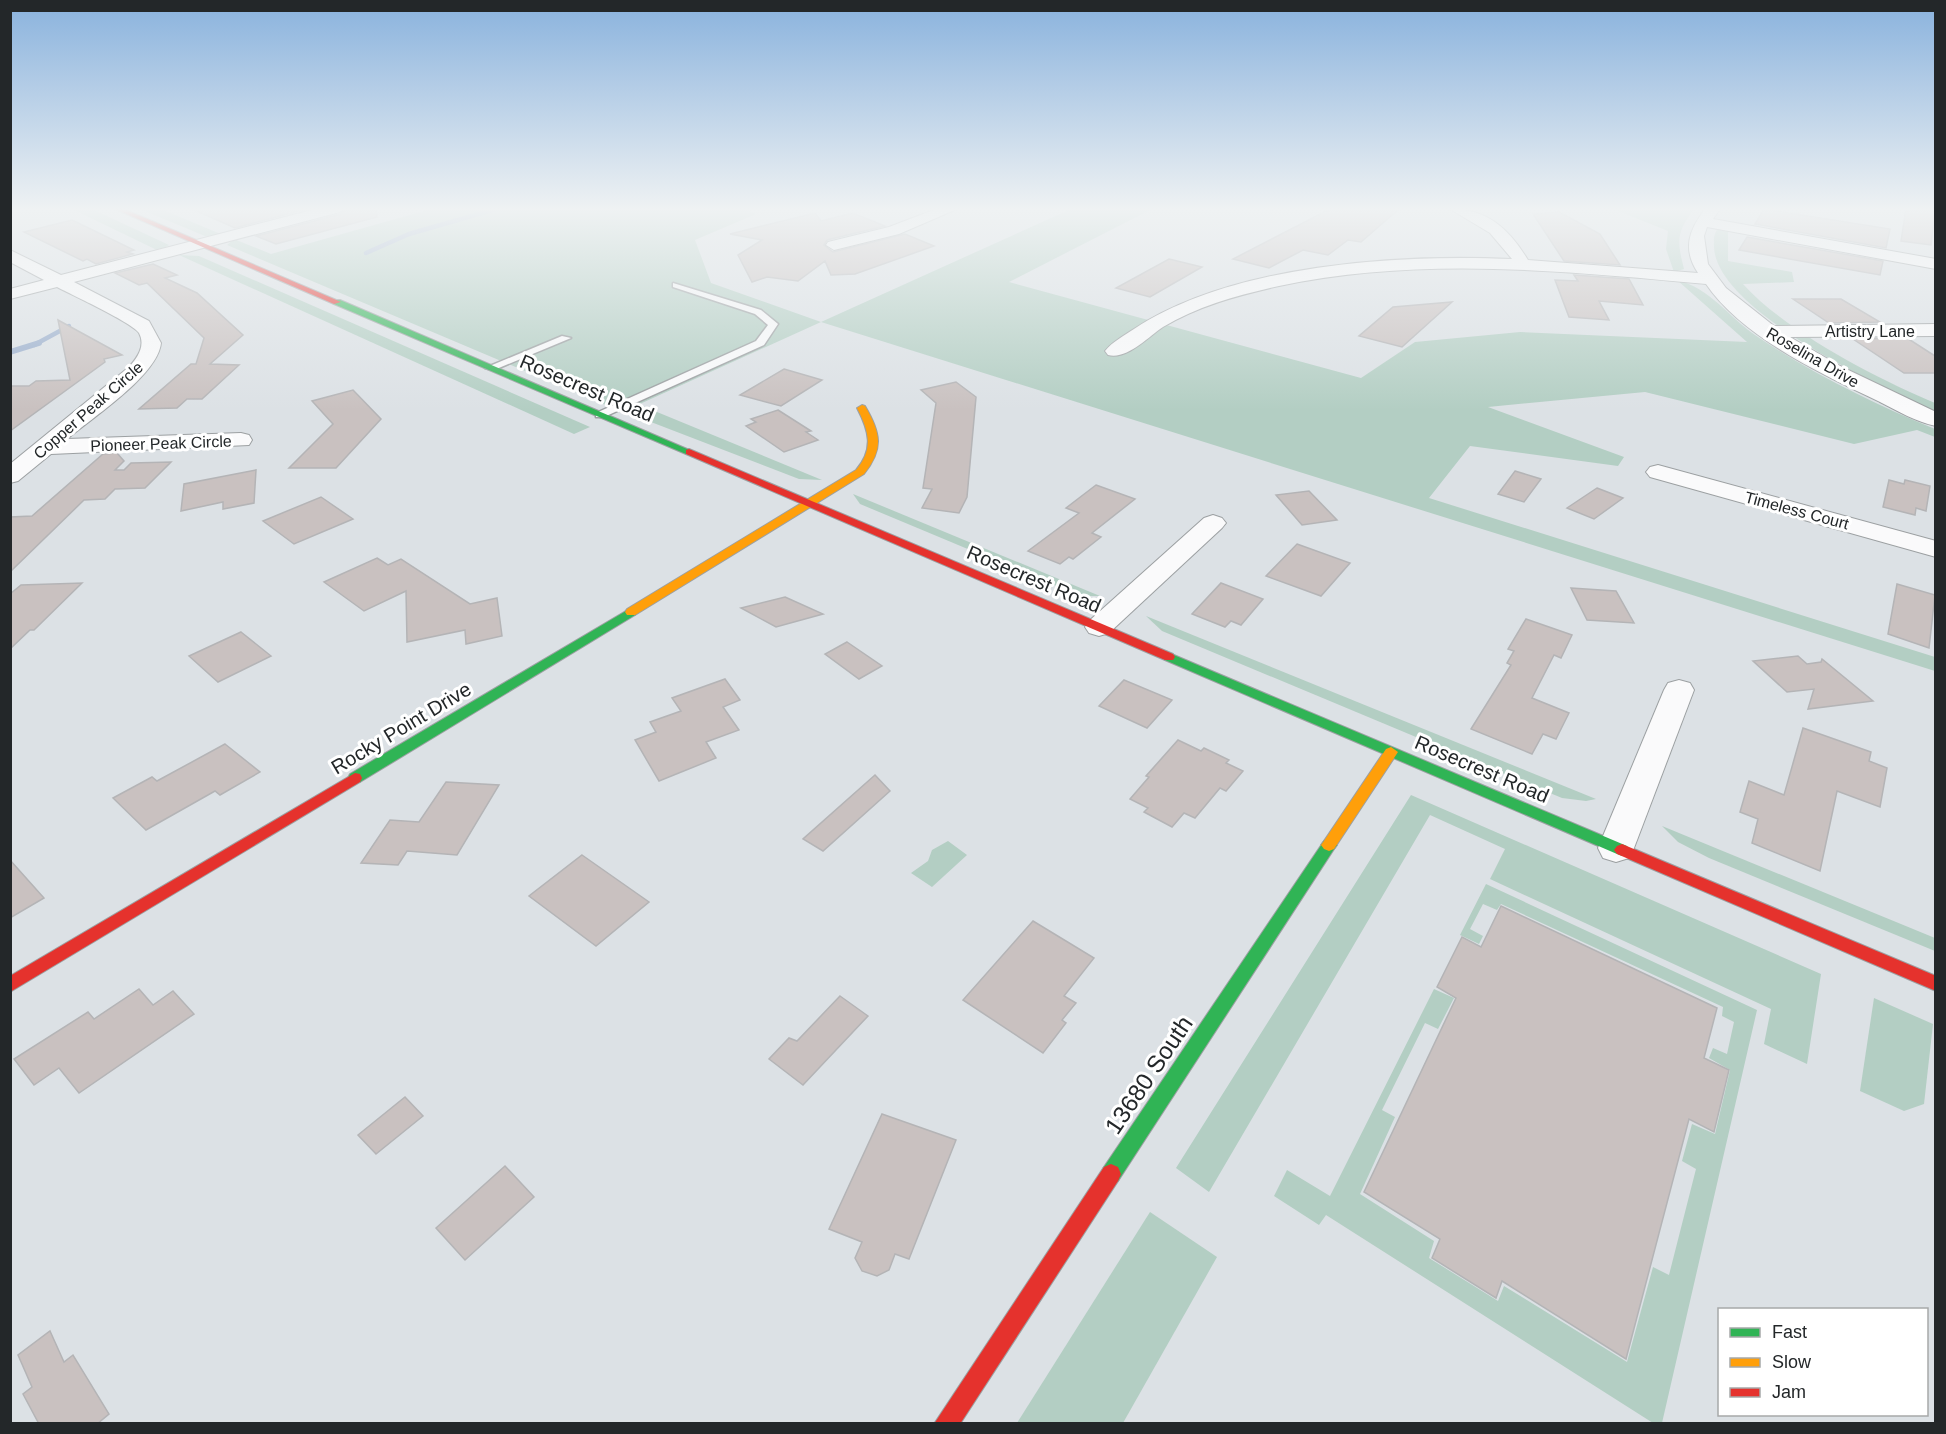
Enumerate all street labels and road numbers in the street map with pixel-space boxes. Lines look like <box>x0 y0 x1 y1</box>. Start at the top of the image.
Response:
street label: Artistry Lane <box>1825 323 1915 340</box>
street label: Roselina Drive <box>1763 324 1862 391</box>
street label: Rosecrest Road <box>517 350 657 426</box>
street label: Copper Peak Circle <box>30 358 146 462</box>
street label: Pioneer Peak Circle <box>90 433 232 454</box>
street label: Timeless Court <box>1743 488 1851 533</box>
street label: Rosecrest Road <box>964 541 1104 617</box>
street label: Rocky Point Drive <box>327 678 475 778</box>
street label: Rosecrest Road <box>1412 731 1552 807</box>
street label: 13680 South <box>1099 1011 1198 1139</box>

